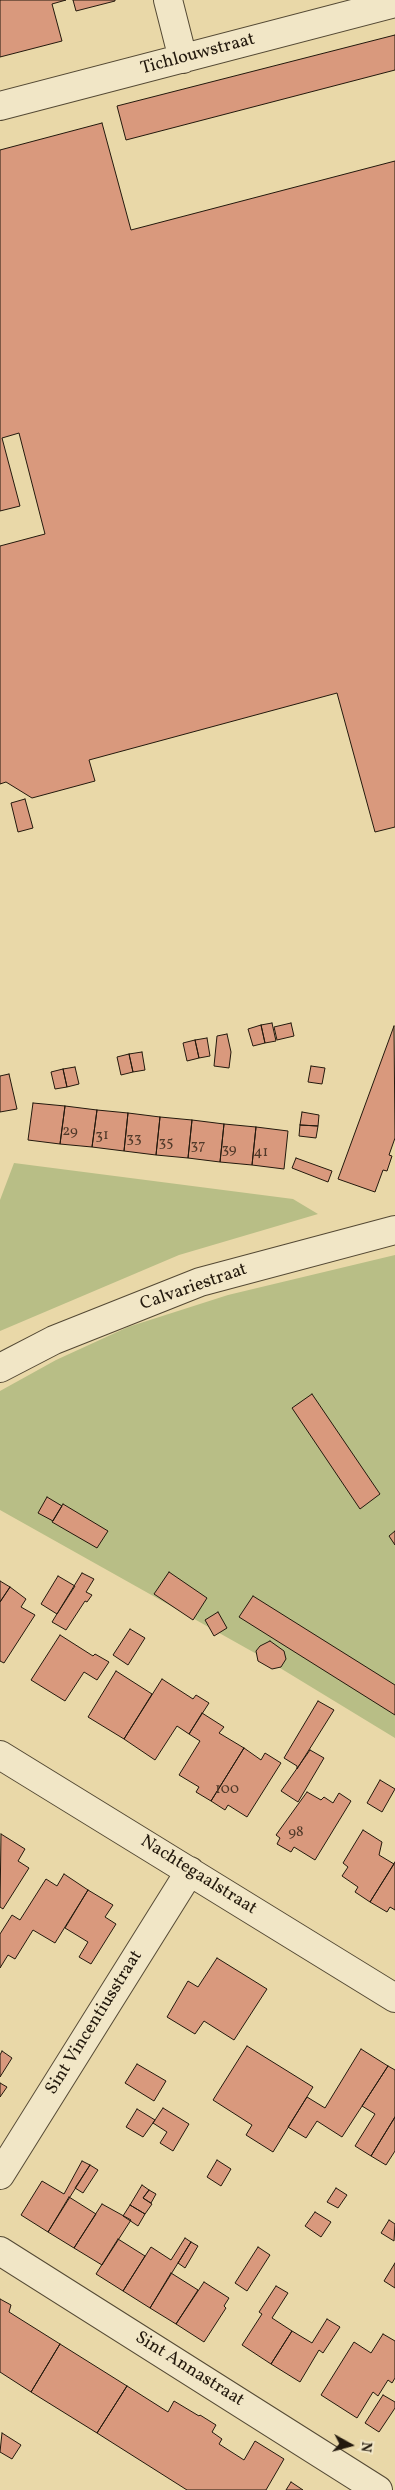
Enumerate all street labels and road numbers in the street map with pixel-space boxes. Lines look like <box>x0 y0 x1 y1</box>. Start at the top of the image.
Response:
street label: Tichlouwstraat <box>138 29 258 81</box>
street label: Calvariestraat <box>138 1260 250 1316</box>
street label: Nachtegaalstraat <box>136 1832 260 1920</box>
street label: Sint Vincentiusstraat <box>42 1947 148 2099</box>
street label: Sint Annastraat <box>130 2328 248 2412</box>

